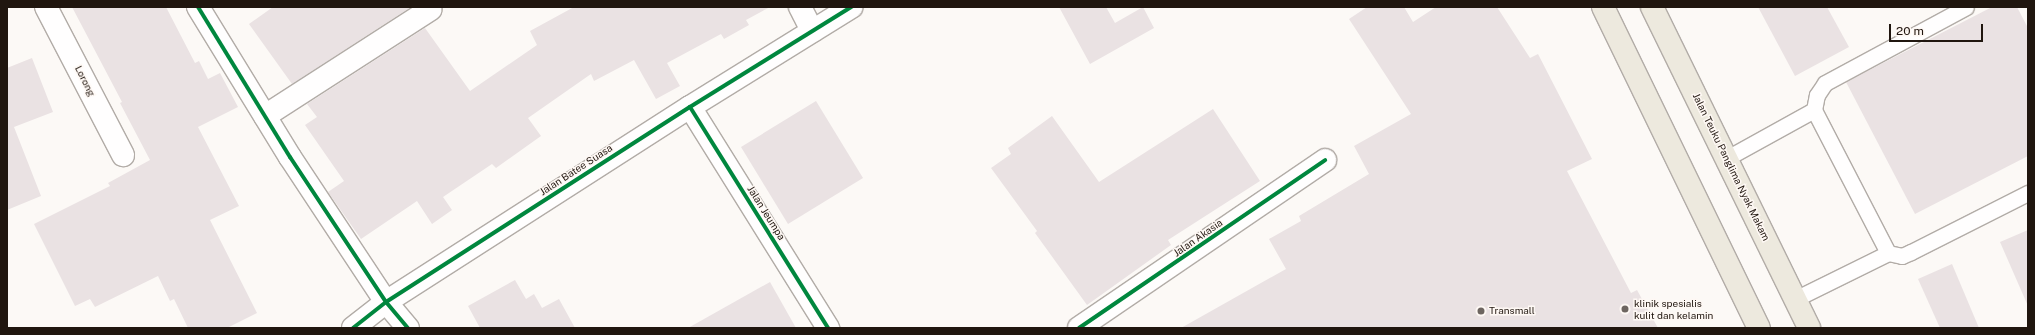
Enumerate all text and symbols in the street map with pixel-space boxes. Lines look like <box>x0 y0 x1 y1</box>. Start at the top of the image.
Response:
scale bar <box>1891 16 1985 42</box>
text: 20 m <box>1896 24 1924 38</box>
street label: Lorong <box>72 64 98 98</box>
street label: Jalan Teuku Panglima Nyak Makam <box>1690 91 1772 243</box>
street label: Jalan Batee Suasa <box>537 142 615 198</box>
street label: Jalan Jeumpa <box>745 184 787 242</box>
street label: Jalan Akasia <box>1171 217 1225 259</box>
place label: klinik spesialis kulit dan kelamin <box>1634 297 1713 320</box>
marker: klinik spesialis kulit dan kelamin <box>1619 303 1631 315</box>
place label: Transmall <box>1489 305 1535 317</box>
marker: Transmall <box>1476 306 1486 316</box>

